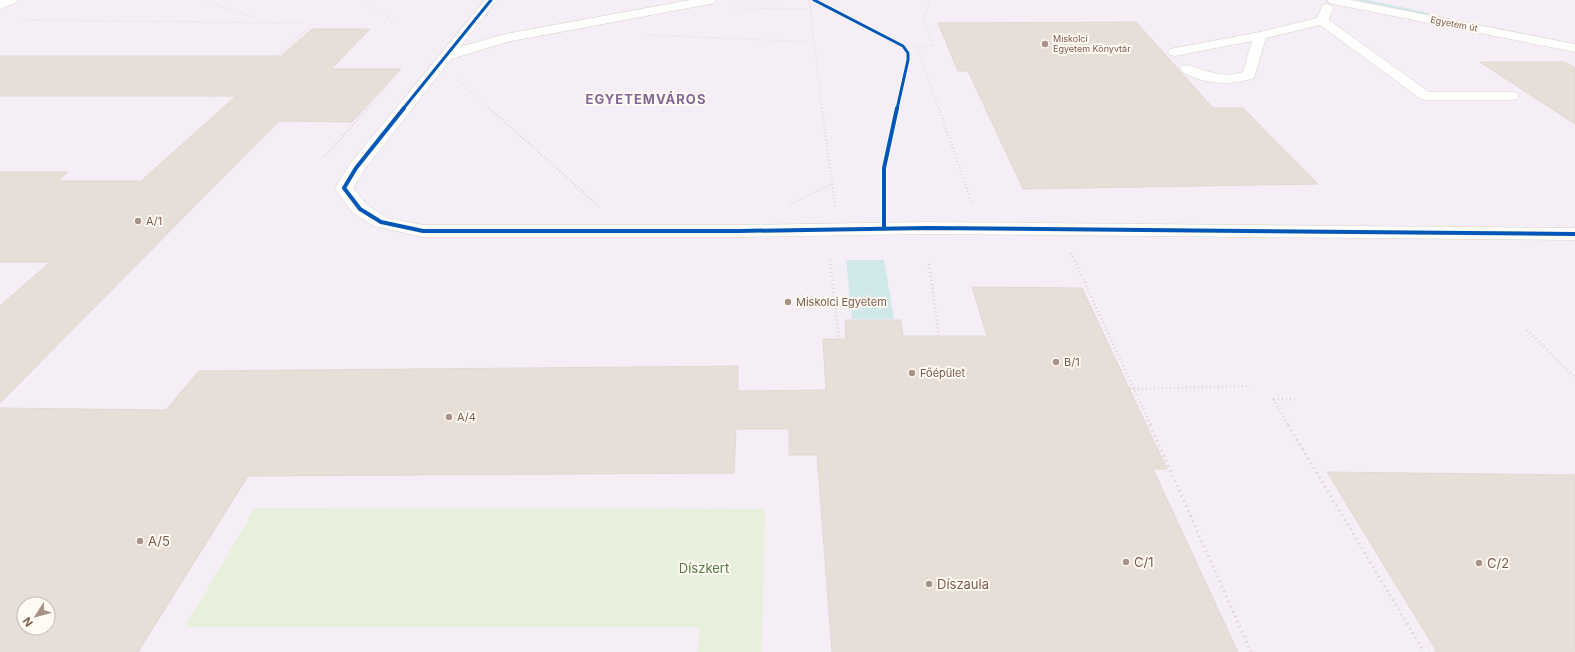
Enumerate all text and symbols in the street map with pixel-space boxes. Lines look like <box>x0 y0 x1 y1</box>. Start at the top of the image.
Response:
street label: Egyetem út <box>1430 14 1479 33</box>
place label: Miskolci Egyetem Könyvtár <box>1053 33 1131 54</box>
marker: Miskolci Egyetem Könyvtár <box>1040 39 1050 49</box>
district label: EGYETEMVÁROS <box>586 91 706 107</box>
place label: A/1 <box>146 214 162 228</box>
marker: A/1 <box>133 216 143 226</box>
place label: Miskolci Egyetem <box>796 295 887 309</box>
marker: Miskolci Egyetem <box>783 297 793 307</box>
place label: B/1 <box>1064 355 1080 369</box>
marker: B/1 <box>1051 357 1061 367</box>
place label: Főépület <box>920 366 965 380</box>
marker: Főépület <box>907 368 917 378</box>
place label: A/4 <box>457 410 476 424</box>
marker: A/4 <box>444 412 454 422</box>
place label: A/5 <box>148 533 170 549</box>
marker: A/5 <box>135 536 145 546</box>
place label: C/1 <box>1134 554 1153 570</box>
place label: C/2 <box>1487 555 1509 571</box>
marker: C/1 <box>1121 557 1131 567</box>
marker: C/2 <box>1474 558 1484 568</box>
park label: Díszkert <box>679 560 729 576</box>
place label: Díszaula <box>937 576 989 592</box>
marker: Díszaula <box>924 579 934 589</box>
north arrow <box>16 596 56 636</box>
text: N <box>20 614 36 629</box>

